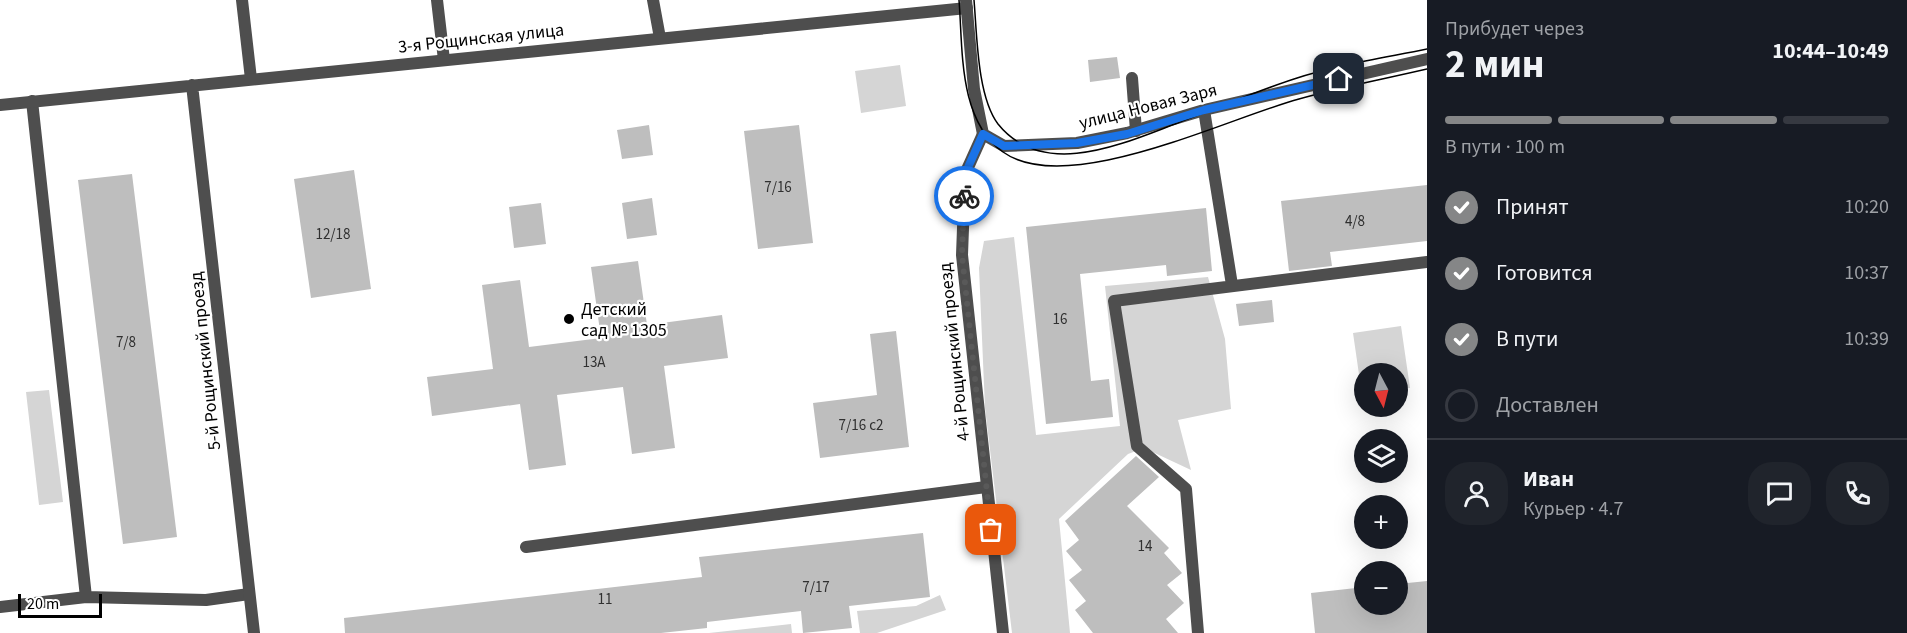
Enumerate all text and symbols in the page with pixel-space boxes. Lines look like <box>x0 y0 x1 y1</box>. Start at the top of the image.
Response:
text: Прибудет через <box>1445 15 1584 43</box>
street label: 3-я Рощинская улица <box>397 17 565 60</box>
text: 10:44–10:49 <box>1772 35 1889 67</box>
text: 2 мин <box>1445 37 1545 93</box>
pin <box>1313 53 1364 104</box>
icon: home <box>1322 62 1355 95</box>
street label: улица Новая Заря <box>1076 77 1220 136</box>
text: В пути · 100 m <box>1445 133 1565 161</box>
courier <box>934 166 994 226</box>
house number: 7/16 <box>764 177 792 198</box>
icon: bike <box>948 180 981 213</box>
icon: check <box>1445 191 1478 224</box>
text: Принят <box>1496 191 1569 223</box>
text: 10:20 <box>1844 193 1889 221</box>
house number: 4/8 <box>1345 211 1365 232</box>
house number: 12/18 <box>315 224 351 245</box>
icon: check <box>1445 257 1478 290</box>
text: Готовится <box>1496 257 1593 289</box>
text: 10:37 <box>1844 259 1889 287</box>
street label: 4-й Рощинский проезд <box>933 261 976 442</box>
street label: 5-й Рощинский проезд <box>184 270 227 451</box>
place label: Детский сад № 1305 <box>581 297 667 343</box>
house number: 16 <box>1053 309 1067 330</box>
marker: Детский сад № 1305 <box>562 312 576 326</box>
icon: check <box>1445 323 1478 356</box>
text: В пути <box>1496 323 1558 355</box>
text: 10:39 <box>1844 325 1889 353</box>
house number: 7/8 <box>116 332 136 353</box>
house number: 13А <box>582 352 606 373</box>
north arrow <box>1354 363 1408 417</box>
map controls <box>1354 363 1408 615</box>
text: Доставлен <box>1496 389 1599 421</box>
house number: 7/16 с2 <box>839 415 883 436</box>
button: layers <box>1354 429 1408 483</box>
button: person <box>1445 462 1508 525</box>
button: chat <box>1748 462 1811 525</box>
button: phone <box>1826 462 1889 525</box>
text: Иван <box>1523 463 1574 495</box>
button: + <box>1354 495 1408 549</box>
text: Курьер · 4.7 <box>1523 495 1623 523</box>
pin <box>965 504 1016 555</box>
icon: bag <box>974 513 1007 546</box>
house number: 14 <box>1138 536 1153 557</box>
button: − <box>1354 561 1408 615</box>
house number: 7/17 <box>802 577 830 598</box>
house number: 11 <box>598 589 612 610</box>
scale bar <box>18 591 102 618</box>
text: 20 m <box>27 593 59 615</box>

